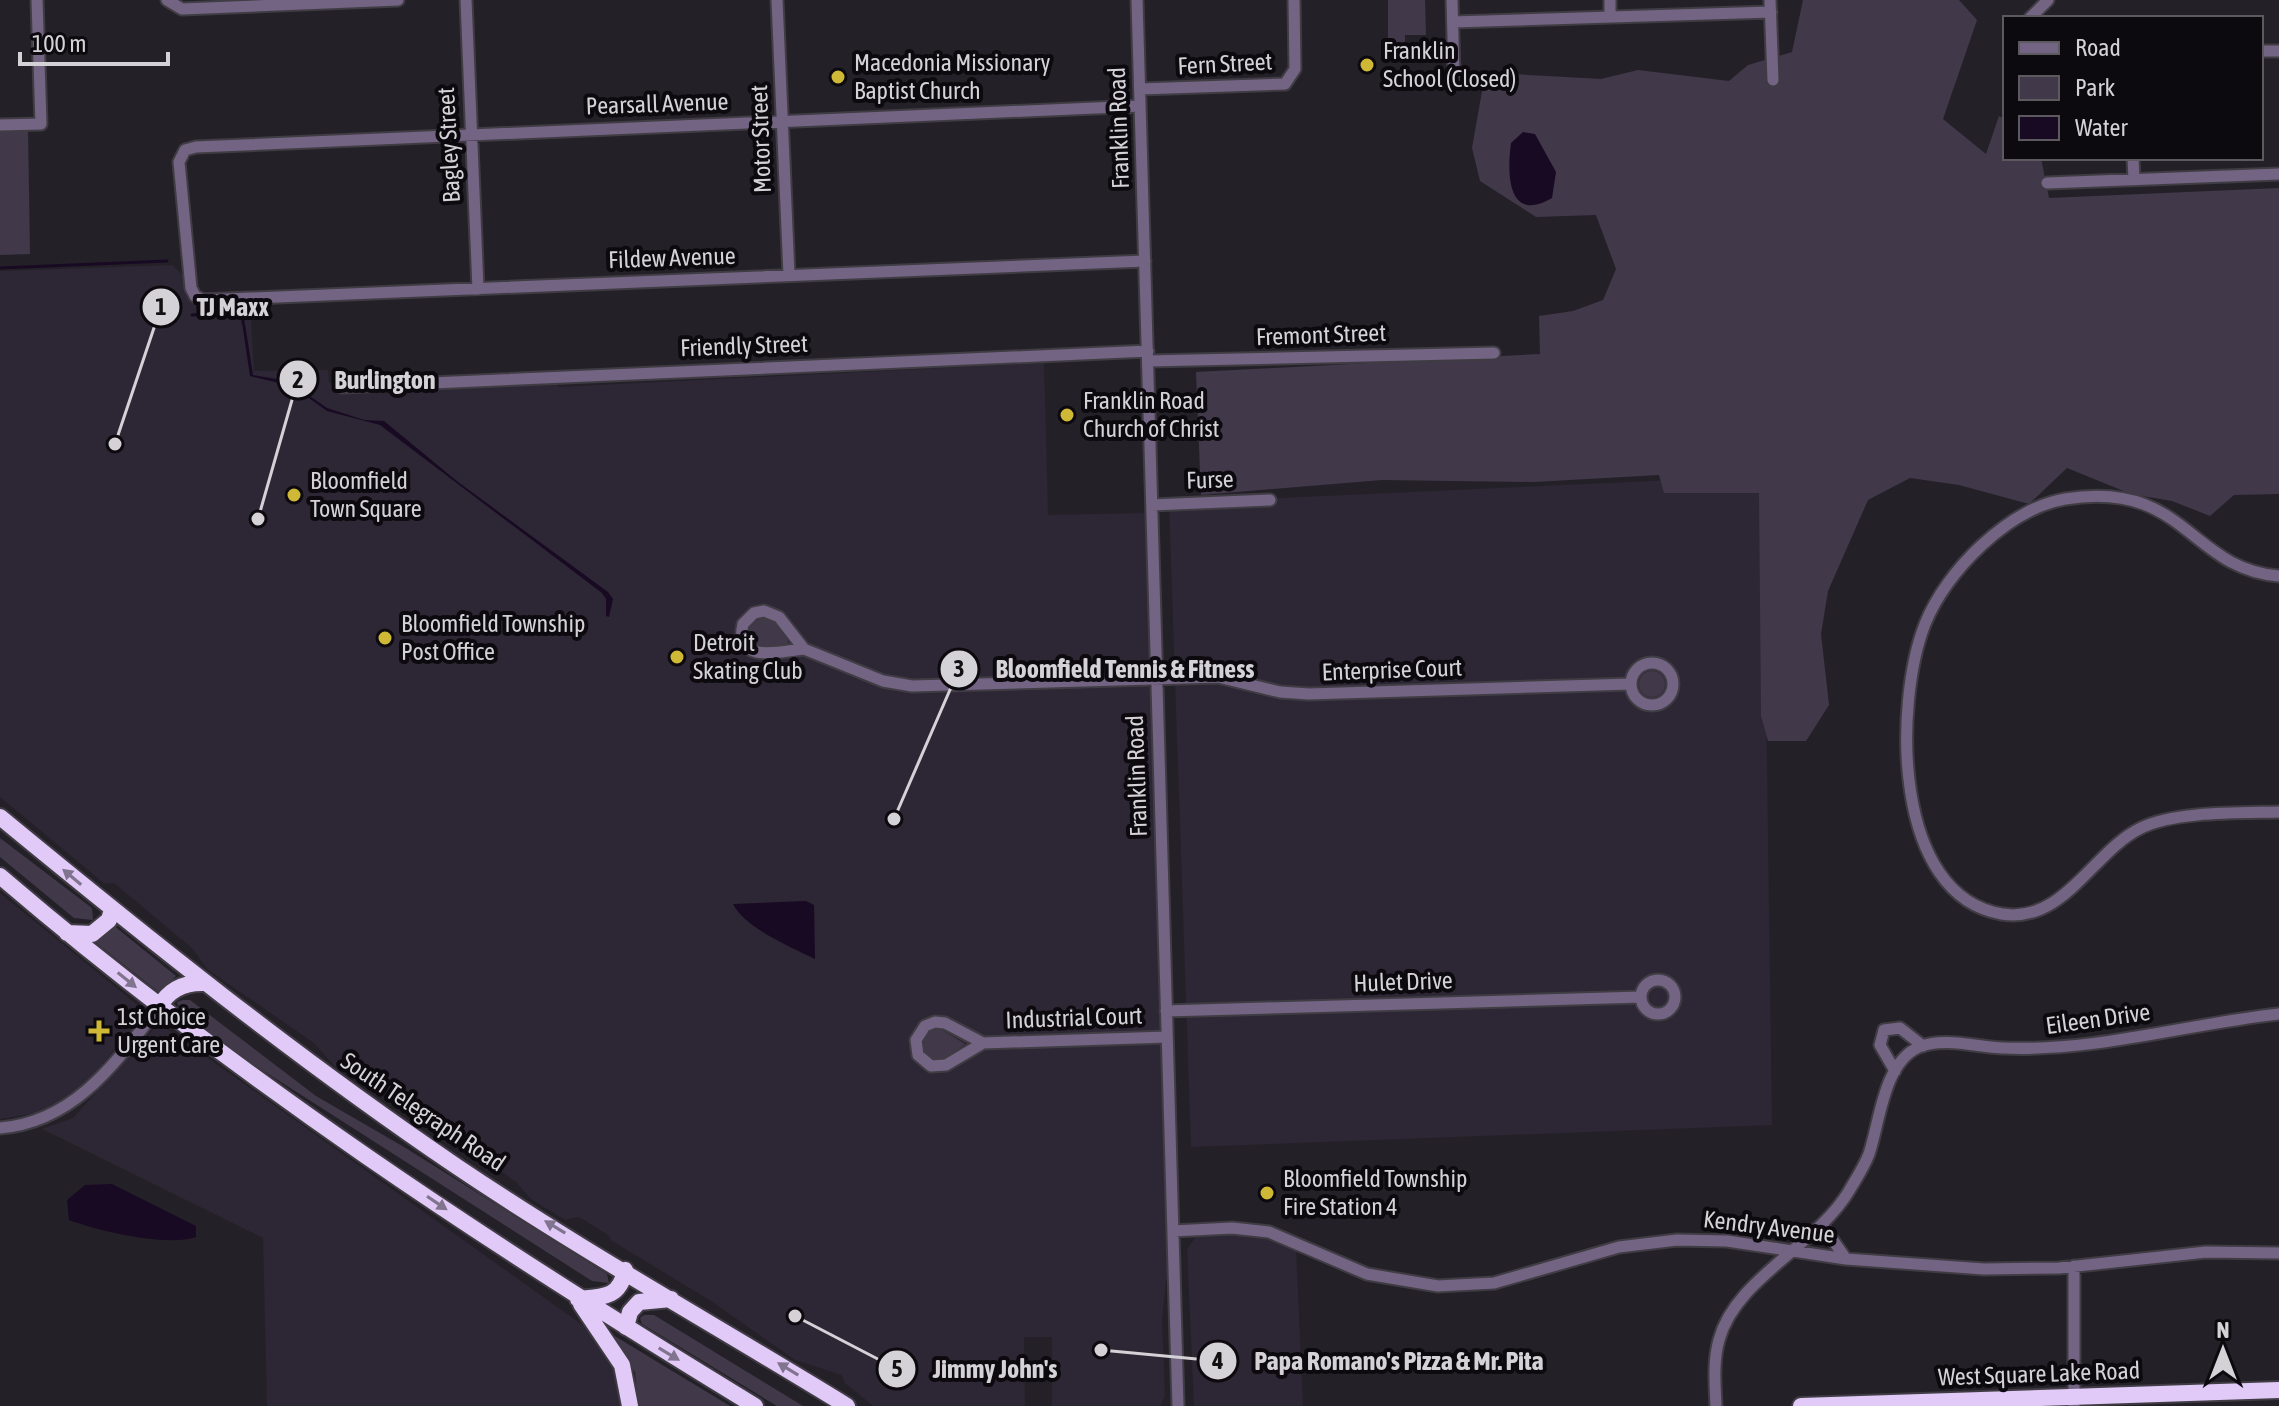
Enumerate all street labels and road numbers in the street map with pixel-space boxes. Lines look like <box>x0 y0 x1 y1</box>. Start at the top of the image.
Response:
street label: Fern Street <box>1177 48 1273 79</box>
street label: Franklin Road <box>1103 67 1134 189</box>
street label: Motor Street <box>745 84 776 194</box>
street label: Bagley Street <box>432 87 465 203</box>
street label: Pearsall Avenue <box>585 88 729 119</box>
street label: Fildew Avenue <box>608 242 736 273</box>
street label: Fremont Street <box>1255 319 1387 350</box>
street label: Friendly Street <box>680 330 808 361</box>
street label: Furse <box>1186 465 1234 494</box>
street label: Enterprise Court <box>1321 654 1463 685</box>
street label: Franklin Road <box>1121 715 1152 837</box>
street label: Hulet Drive <box>1353 966 1453 997</box>
street label: Eileen Drive <box>2044 998 2152 1039</box>
street label: Industrial Court <box>1005 1002 1143 1033</box>
street label: South Telegraph Road <box>336 1047 510 1176</box>
street label: Kendry Avenue <box>1702 1205 1836 1248</box>
street label: West Square Lake Road <box>1937 1356 2141 1391</box>

